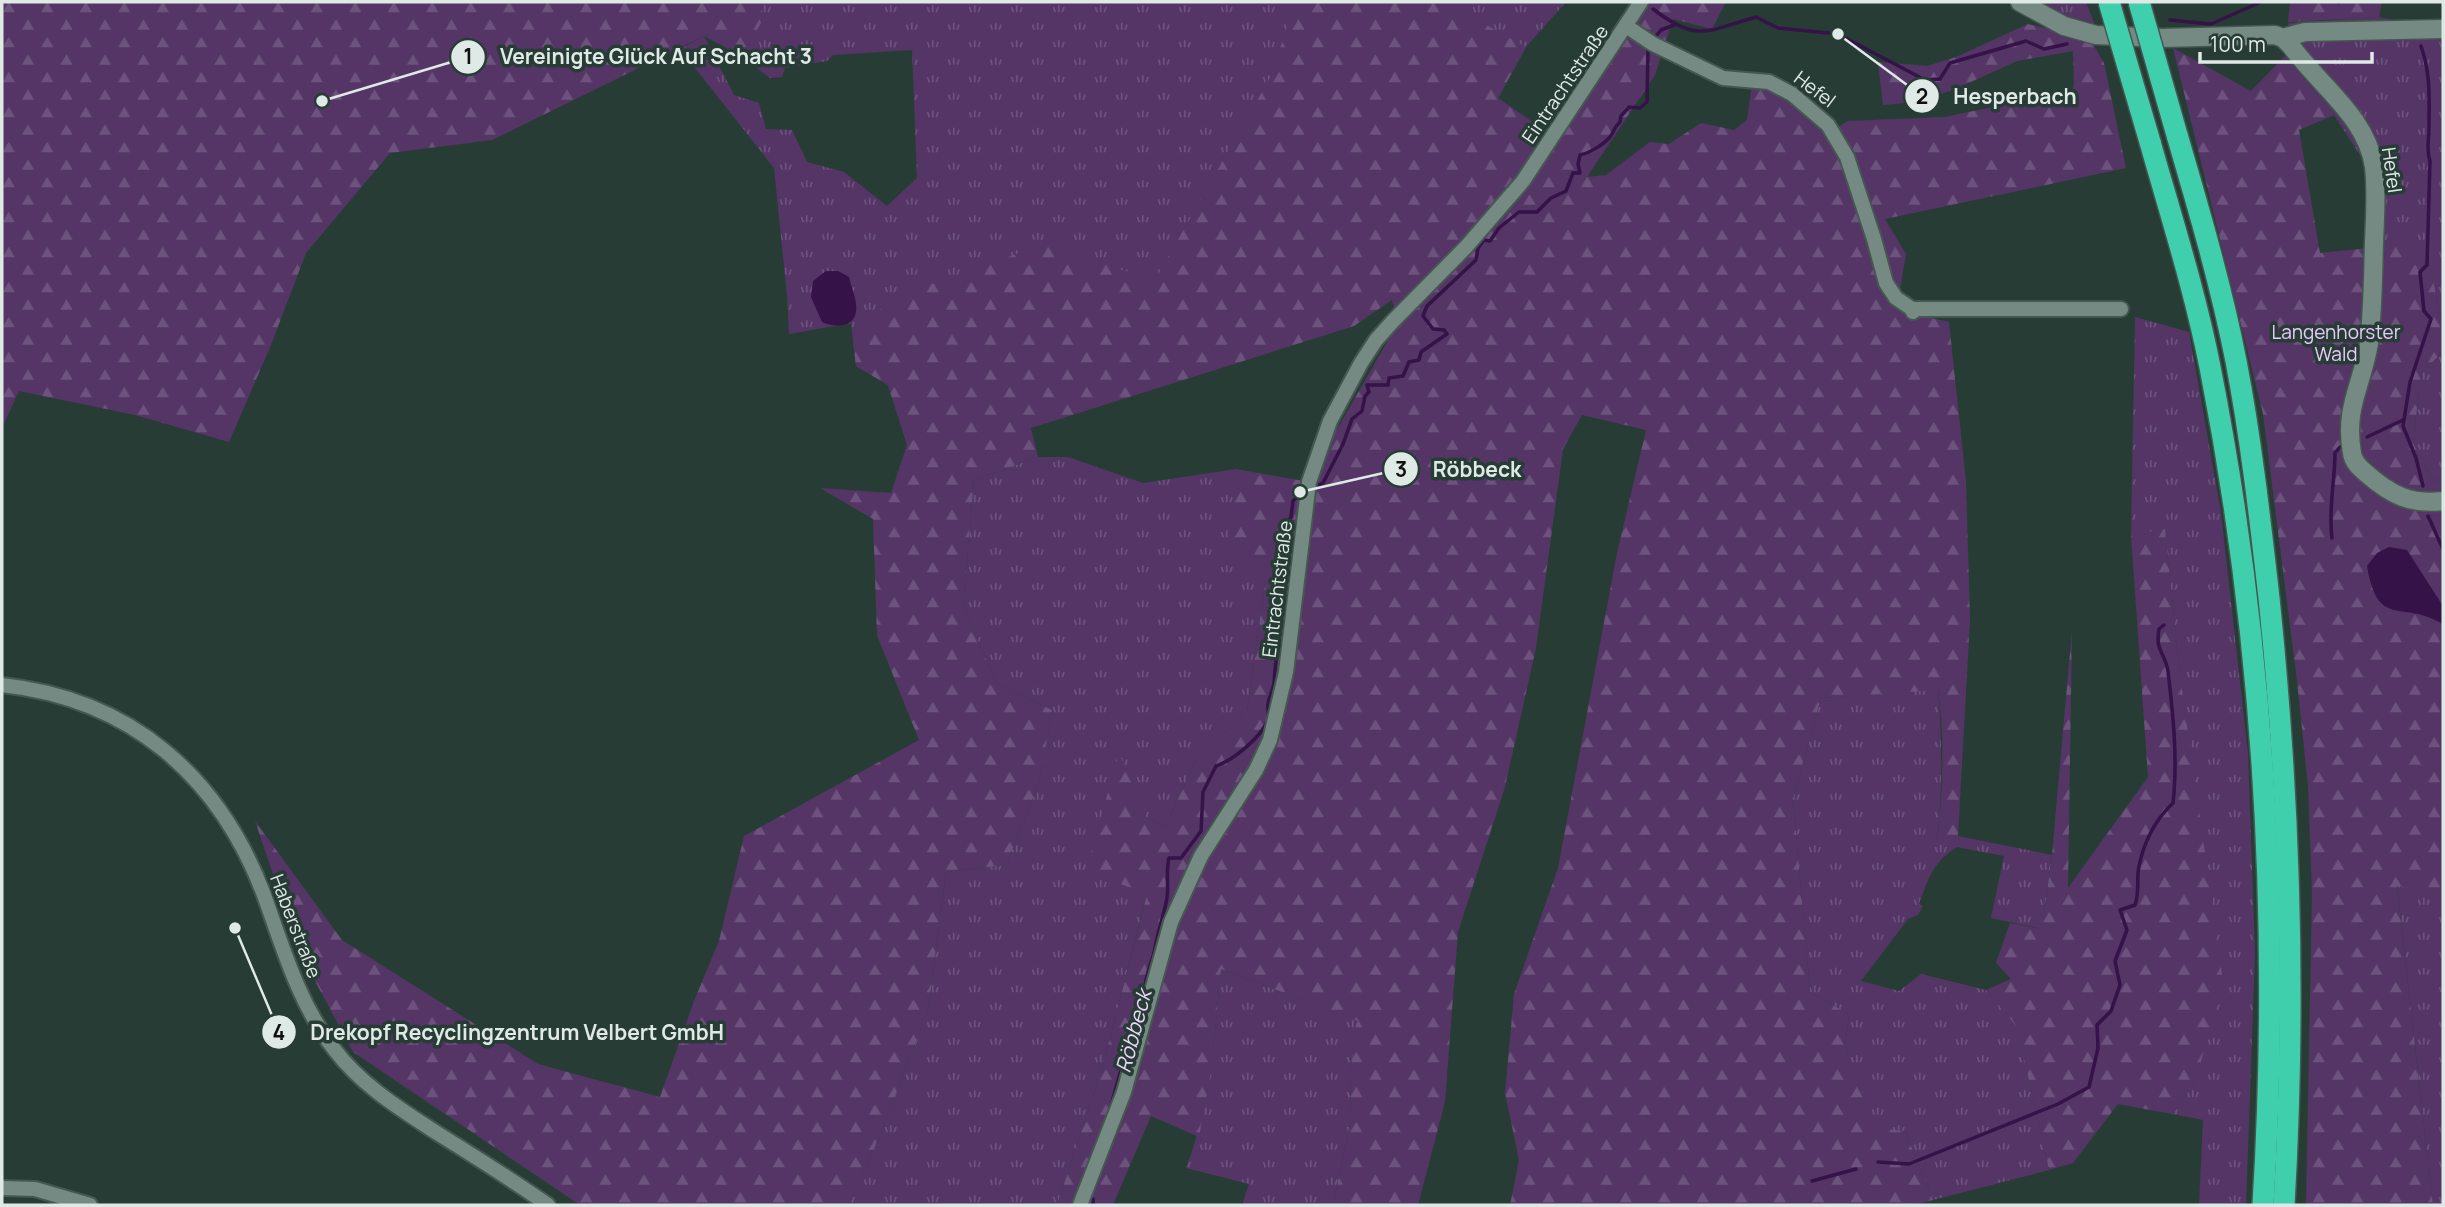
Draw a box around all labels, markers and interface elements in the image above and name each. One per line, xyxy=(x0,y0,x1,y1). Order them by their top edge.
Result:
street label: Eintrachtstraße xyxy=(1516,20,1614,148)
scale bar xyxy=(2200,21,2372,65)
text: 100 m xyxy=(2210,30,2266,58)
callout: Vereinigte Glück Auf Schacht 3 xyxy=(451,36,826,78)
text: 1 xyxy=(463,42,473,70)
text: Vereinigte Glück Auf Schacht 3 xyxy=(500,42,812,70)
street label: Hefel xyxy=(1789,65,1841,113)
callout: Hesperbach xyxy=(1905,75,2091,117)
text: 2 xyxy=(1916,82,1928,110)
text: Hesperbach xyxy=(1953,82,2077,110)
street label: Hefel xyxy=(2376,145,2408,195)
park label: Langenhorster Wald xyxy=(2271,319,2401,367)
callout: Röbbeck xyxy=(1384,448,1535,490)
text: 3 xyxy=(1395,455,1407,483)
text: Röbbeck xyxy=(1433,455,1522,483)
street label: Eintrachtstraße xyxy=(1256,519,1298,659)
street label: Haberstraße xyxy=(264,870,328,982)
water label: Röbbeck xyxy=(1108,984,1158,1076)
callout: Drekopf Recyclingzentrum Velbert GmbH xyxy=(261,1011,738,1053)
text: 4 xyxy=(273,1018,285,1046)
text: Drekopf Recyclingzentrum Velbert GmbH xyxy=(310,1018,724,1046)

